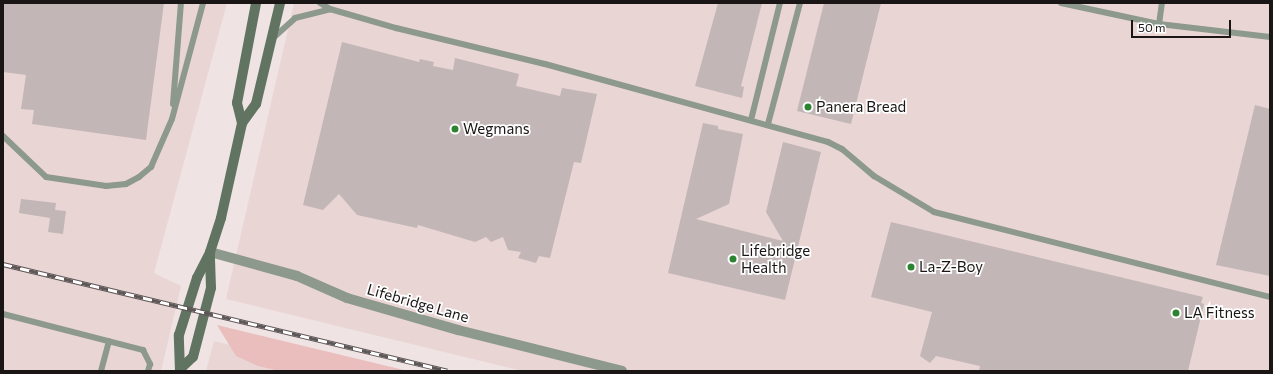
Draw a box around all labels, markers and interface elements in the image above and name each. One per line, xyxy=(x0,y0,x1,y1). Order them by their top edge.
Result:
scale bar xyxy=(1133,12,1233,38)
text: 50 m xyxy=(1138,20,1166,34)
place label: Panera Bread xyxy=(816,98,906,116)
marker: Panera Bread xyxy=(803,102,813,112)
place label: Wegmans xyxy=(463,120,530,138)
marker: Wegmans xyxy=(450,124,460,134)
place label: Lifebridge Health xyxy=(741,241,810,276)
marker: Lifebridge Health xyxy=(728,254,738,264)
place label: La-Z-Boy xyxy=(919,258,983,276)
marker: La-Z-Boy xyxy=(906,262,916,272)
street label: Lifebridge Lane xyxy=(365,280,471,326)
place label: LA Fitness xyxy=(1184,304,1255,322)
marker: LA Fitness xyxy=(1171,308,1181,318)

